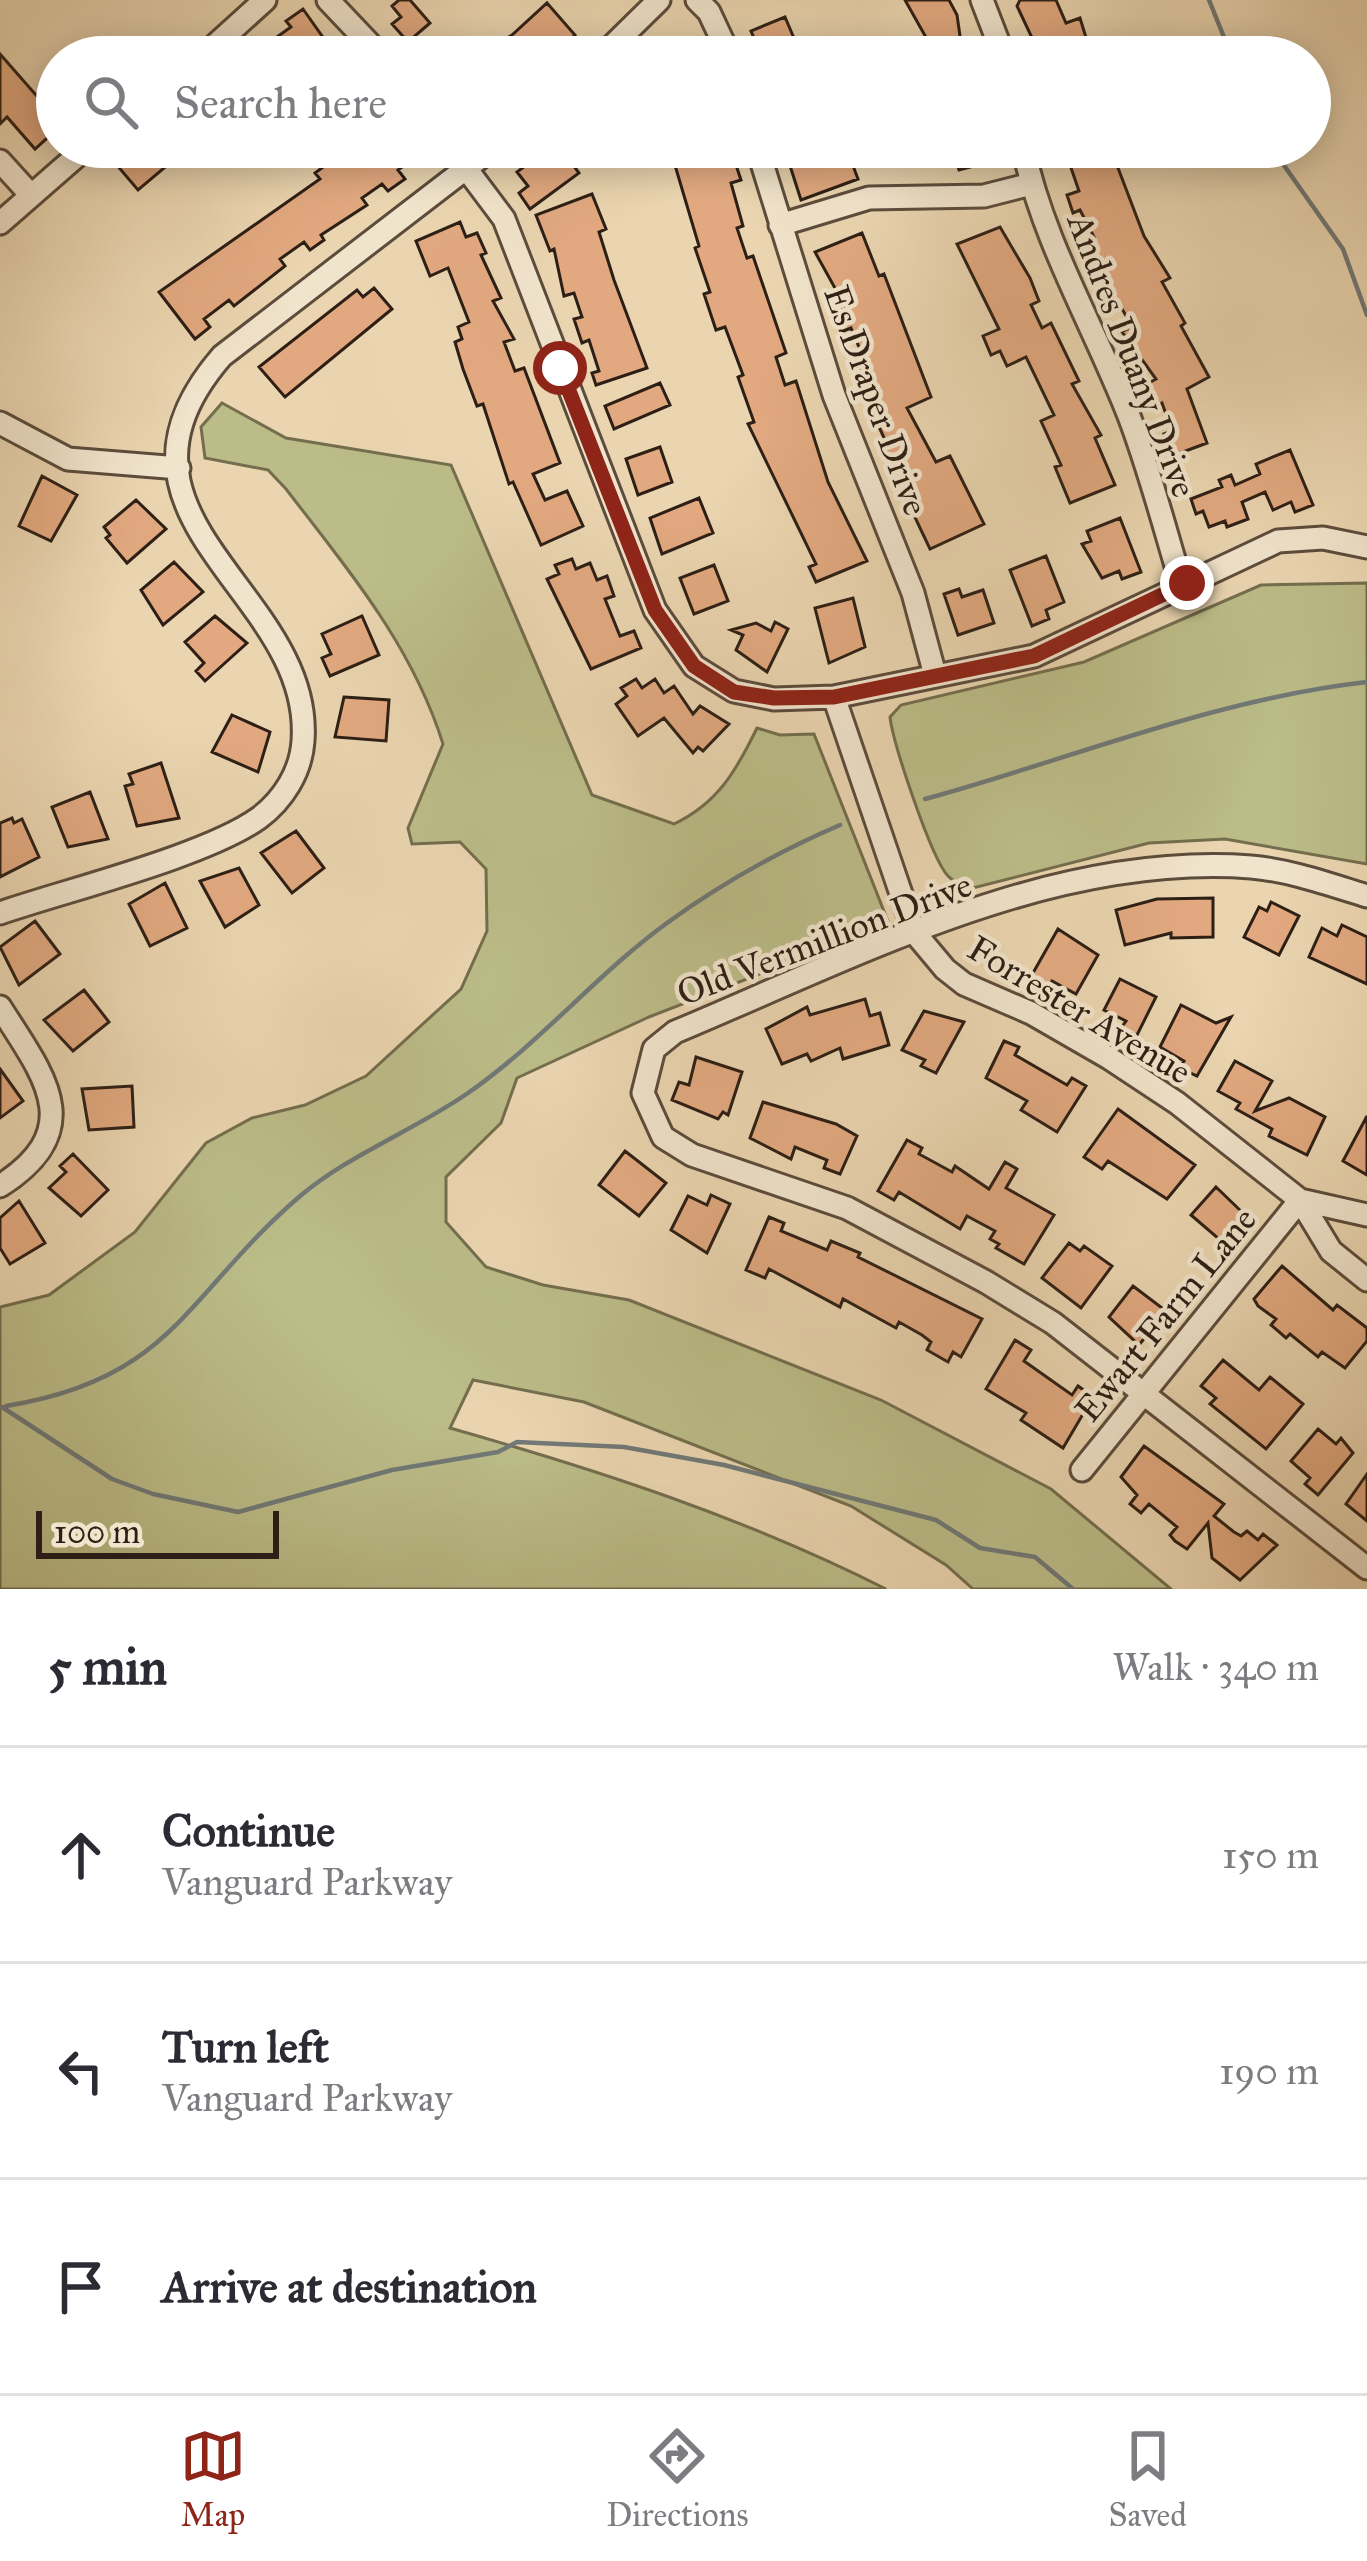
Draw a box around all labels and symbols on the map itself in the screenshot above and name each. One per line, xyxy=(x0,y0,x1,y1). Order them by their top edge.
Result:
street label: Andres Duany Drive xyxy=(1057,205,1206,503)
street label: Es Draper Drive xyxy=(814,279,938,521)
route start xyxy=(533,341,587,395)
route end xyxy=(1160,556,1214,610)
street label: Old Vermillion Drive xyxy=(671,862,978,1015)
street label: Forrester Avenue xyxy=(960,926,1199,1094)
street label: Ewart Farm Lane xyxy=(1066,1198,1266,1431)
scale bar xyxy=(36,1505,279,1558)

